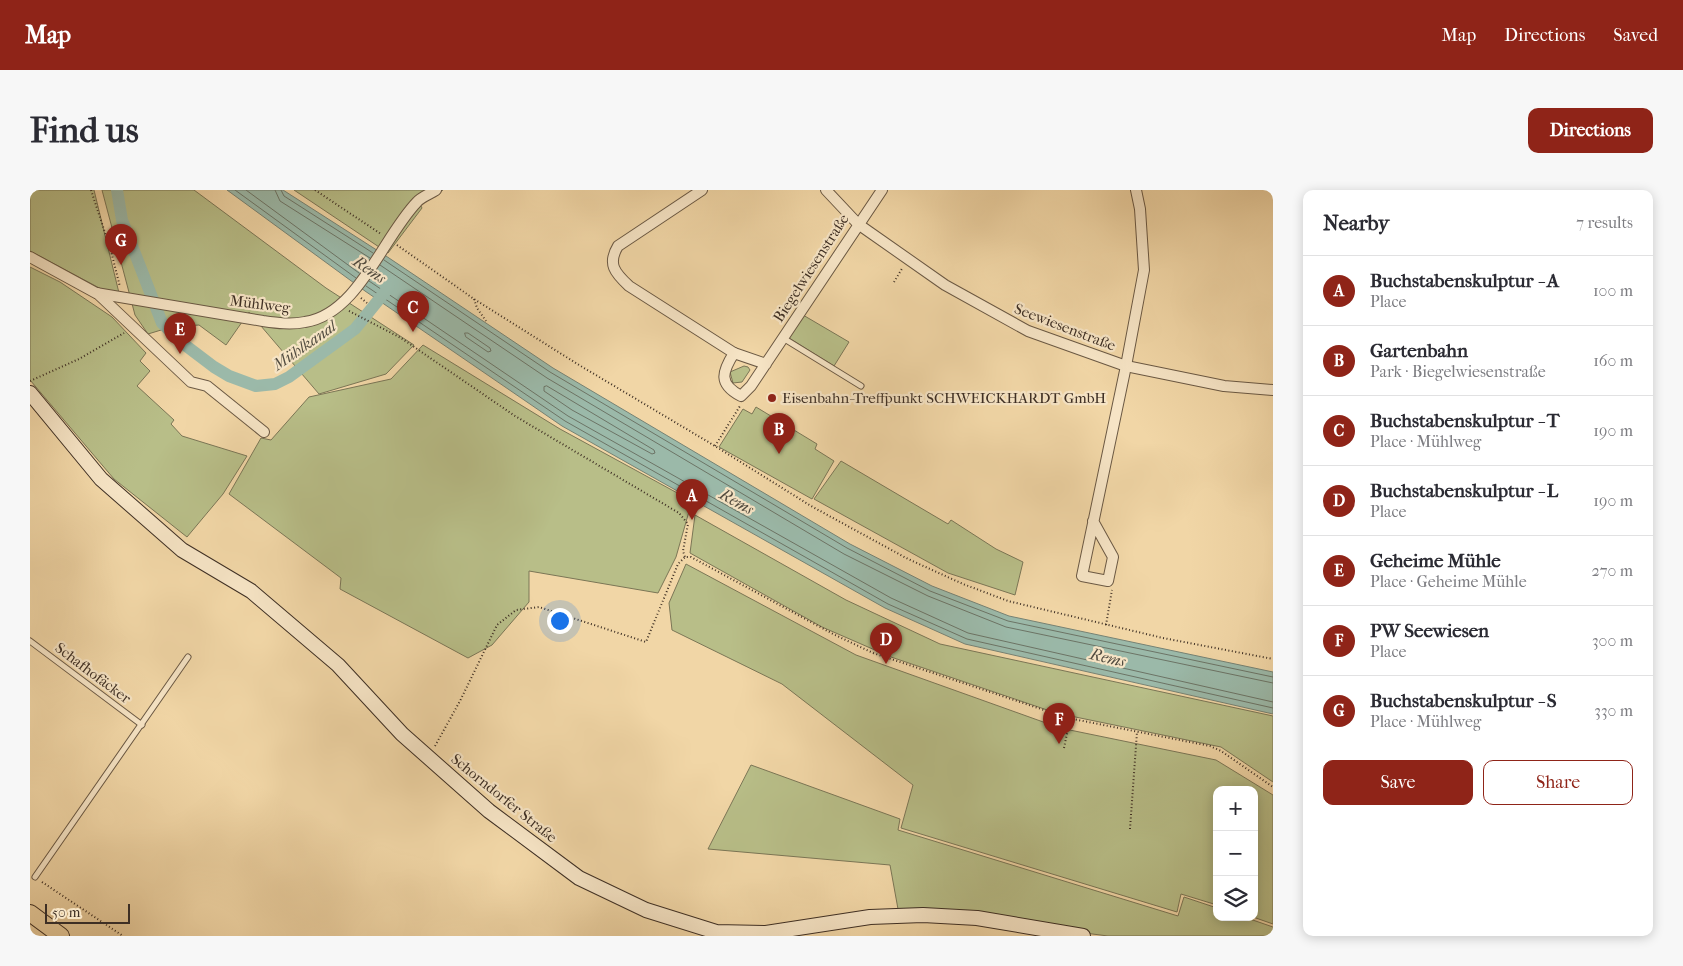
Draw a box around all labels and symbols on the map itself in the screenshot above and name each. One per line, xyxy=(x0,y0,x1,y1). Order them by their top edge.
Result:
street label: Biegelwiesenstraße xyxy=(769,210,853,325)
pin: G xyxy=(105,224,137,265)
water label: Rems xyxy=(349,251,391,288)
street label: Mühlweg xyxy=(229,291,292,317)
pin: C xyxy=(397,291,429,332)
street label: Seewiesenstraße xyxy=(1012,299,1119,355)
pin: E xyxy=(164,313,196,354)
water label: Mühlkanal xyxy=(268,316,341,375)
place label: Eisenbahn-Treffpunkt SCHWEICKHARDT GmbH xyxy=(782,389,1106,407)
marker: Eisenbahn-Treffpunkt SCHWEICKHARDT GmbH xyxy=(766,392,778,404)
pin: B xyxy=(763,413,795,454)
pin: A xyxy=(676,479,708,520)
water label: Rems xyxy=(716,484,758,519)
your location xyxy=(547,608,573,634)
pin: D xyxy=(870,623,902,664)
street label: Schafhofäcker xyxy=(52,639,135,708)
water label: Rems xyxy=(1087,644,1128,671)
pin: F xyxy=(1043,703,1075,744)
street label: Schorndorfer Straße xyxy=(447,750,561,847)
scale bar xyxy=(45,901,130,924)

